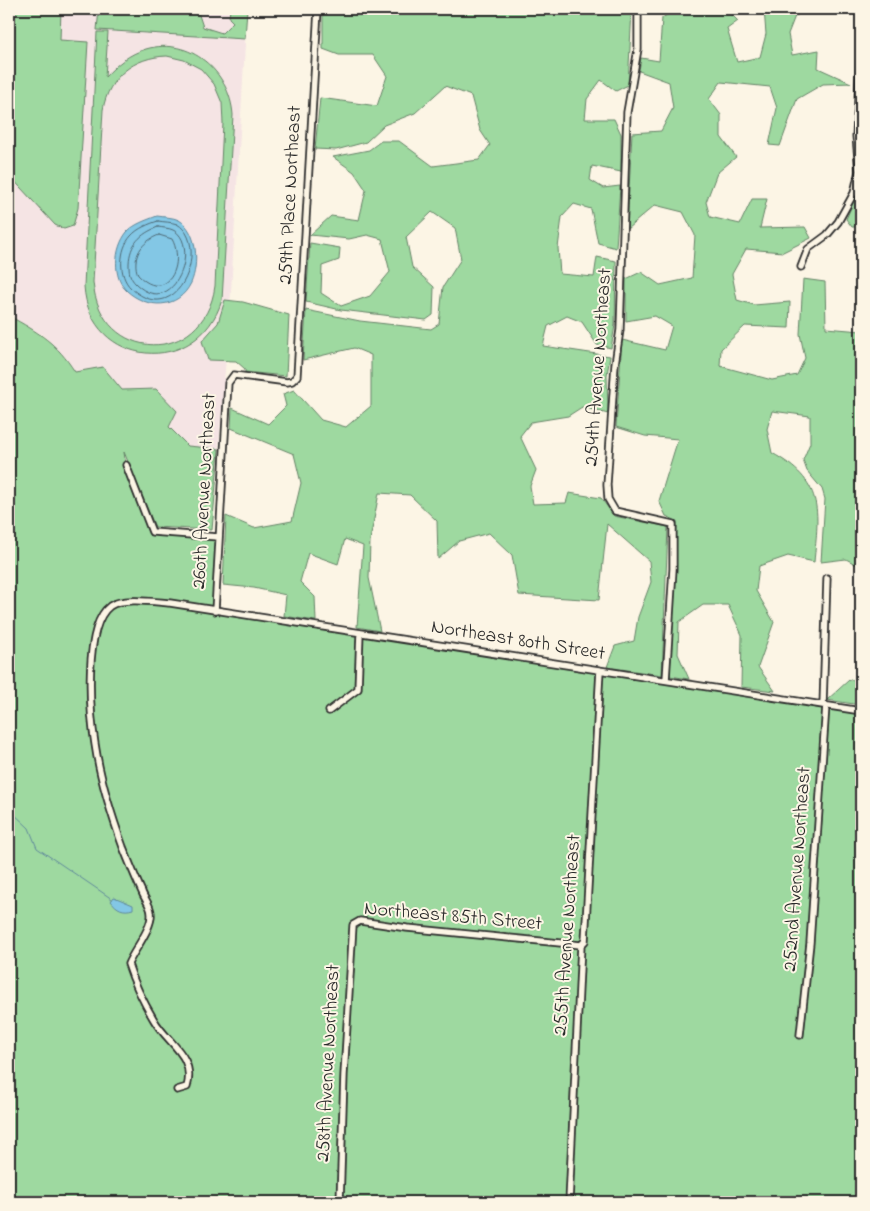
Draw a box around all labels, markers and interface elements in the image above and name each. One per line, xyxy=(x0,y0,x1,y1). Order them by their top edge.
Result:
street label: 259th Place Northeast xyxy=(272,105,310,285)
street label: 254th Avenue Northeast xyxy=(578,267,620,467)
street label: 260th Avenue Northeast xyxy=(185,392,225,590)
street label: Northeast 80th Street xyxy=(429,613,607,669)
street label: 252nd Avenue Northeast xyxy=(776,765,820,972)
street label: 255th Avenue Northeast xyxy=(546,833,590,1037)
street label: Northeast 85th Street xyxy=(363,895,543,939)
street label: 258th Avenue Northeast xyxy=(309,963,349,1163)

